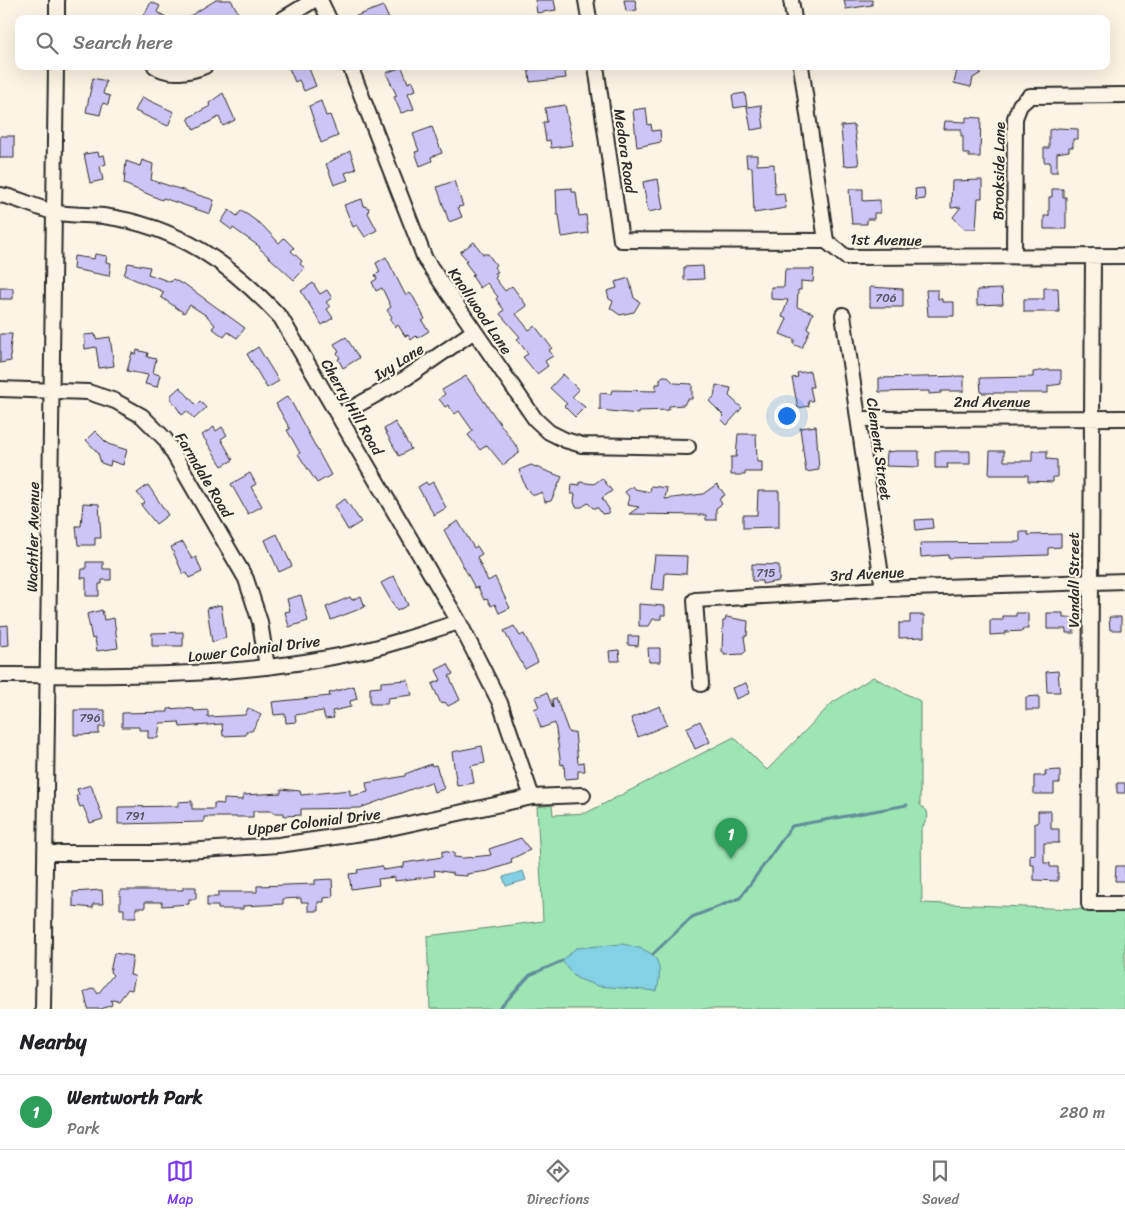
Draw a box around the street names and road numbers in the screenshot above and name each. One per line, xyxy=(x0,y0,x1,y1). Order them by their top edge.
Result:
street label: Medora Road xyxy=(606,107,644,196)
street label: Brookside Lane xyxy=(985,122,1013,220)
street label: 1st Avenue xyxy=(850,226,922,254)
street label: Knollwood Lane xyxy=(441,262,519,360)
street label: Ivy Lane xyxy=(368,336,429,388)
street label: Cherry Hill Road xyxy=(314,354,391,461)
street label: 2nd Avenue xyxy=(954,389,1030,415)
street label: Clement Street xyxy=(859,396,899,502)
street label: Farmdale Road xyxy=(168,427,241,524)
street label: Wachtler Avenue xyxy=(19,481,47,592)
street label: Vandall Street xyxy=(1061,532,1087,628)
street label: 3rd Avenue xyxy=(829,559,905,589)
street label: Lower Colonial Drive xyxy=(186,628,322,670)
street label: Upper Colonial Drive xyxy=(246,801,382,843)

